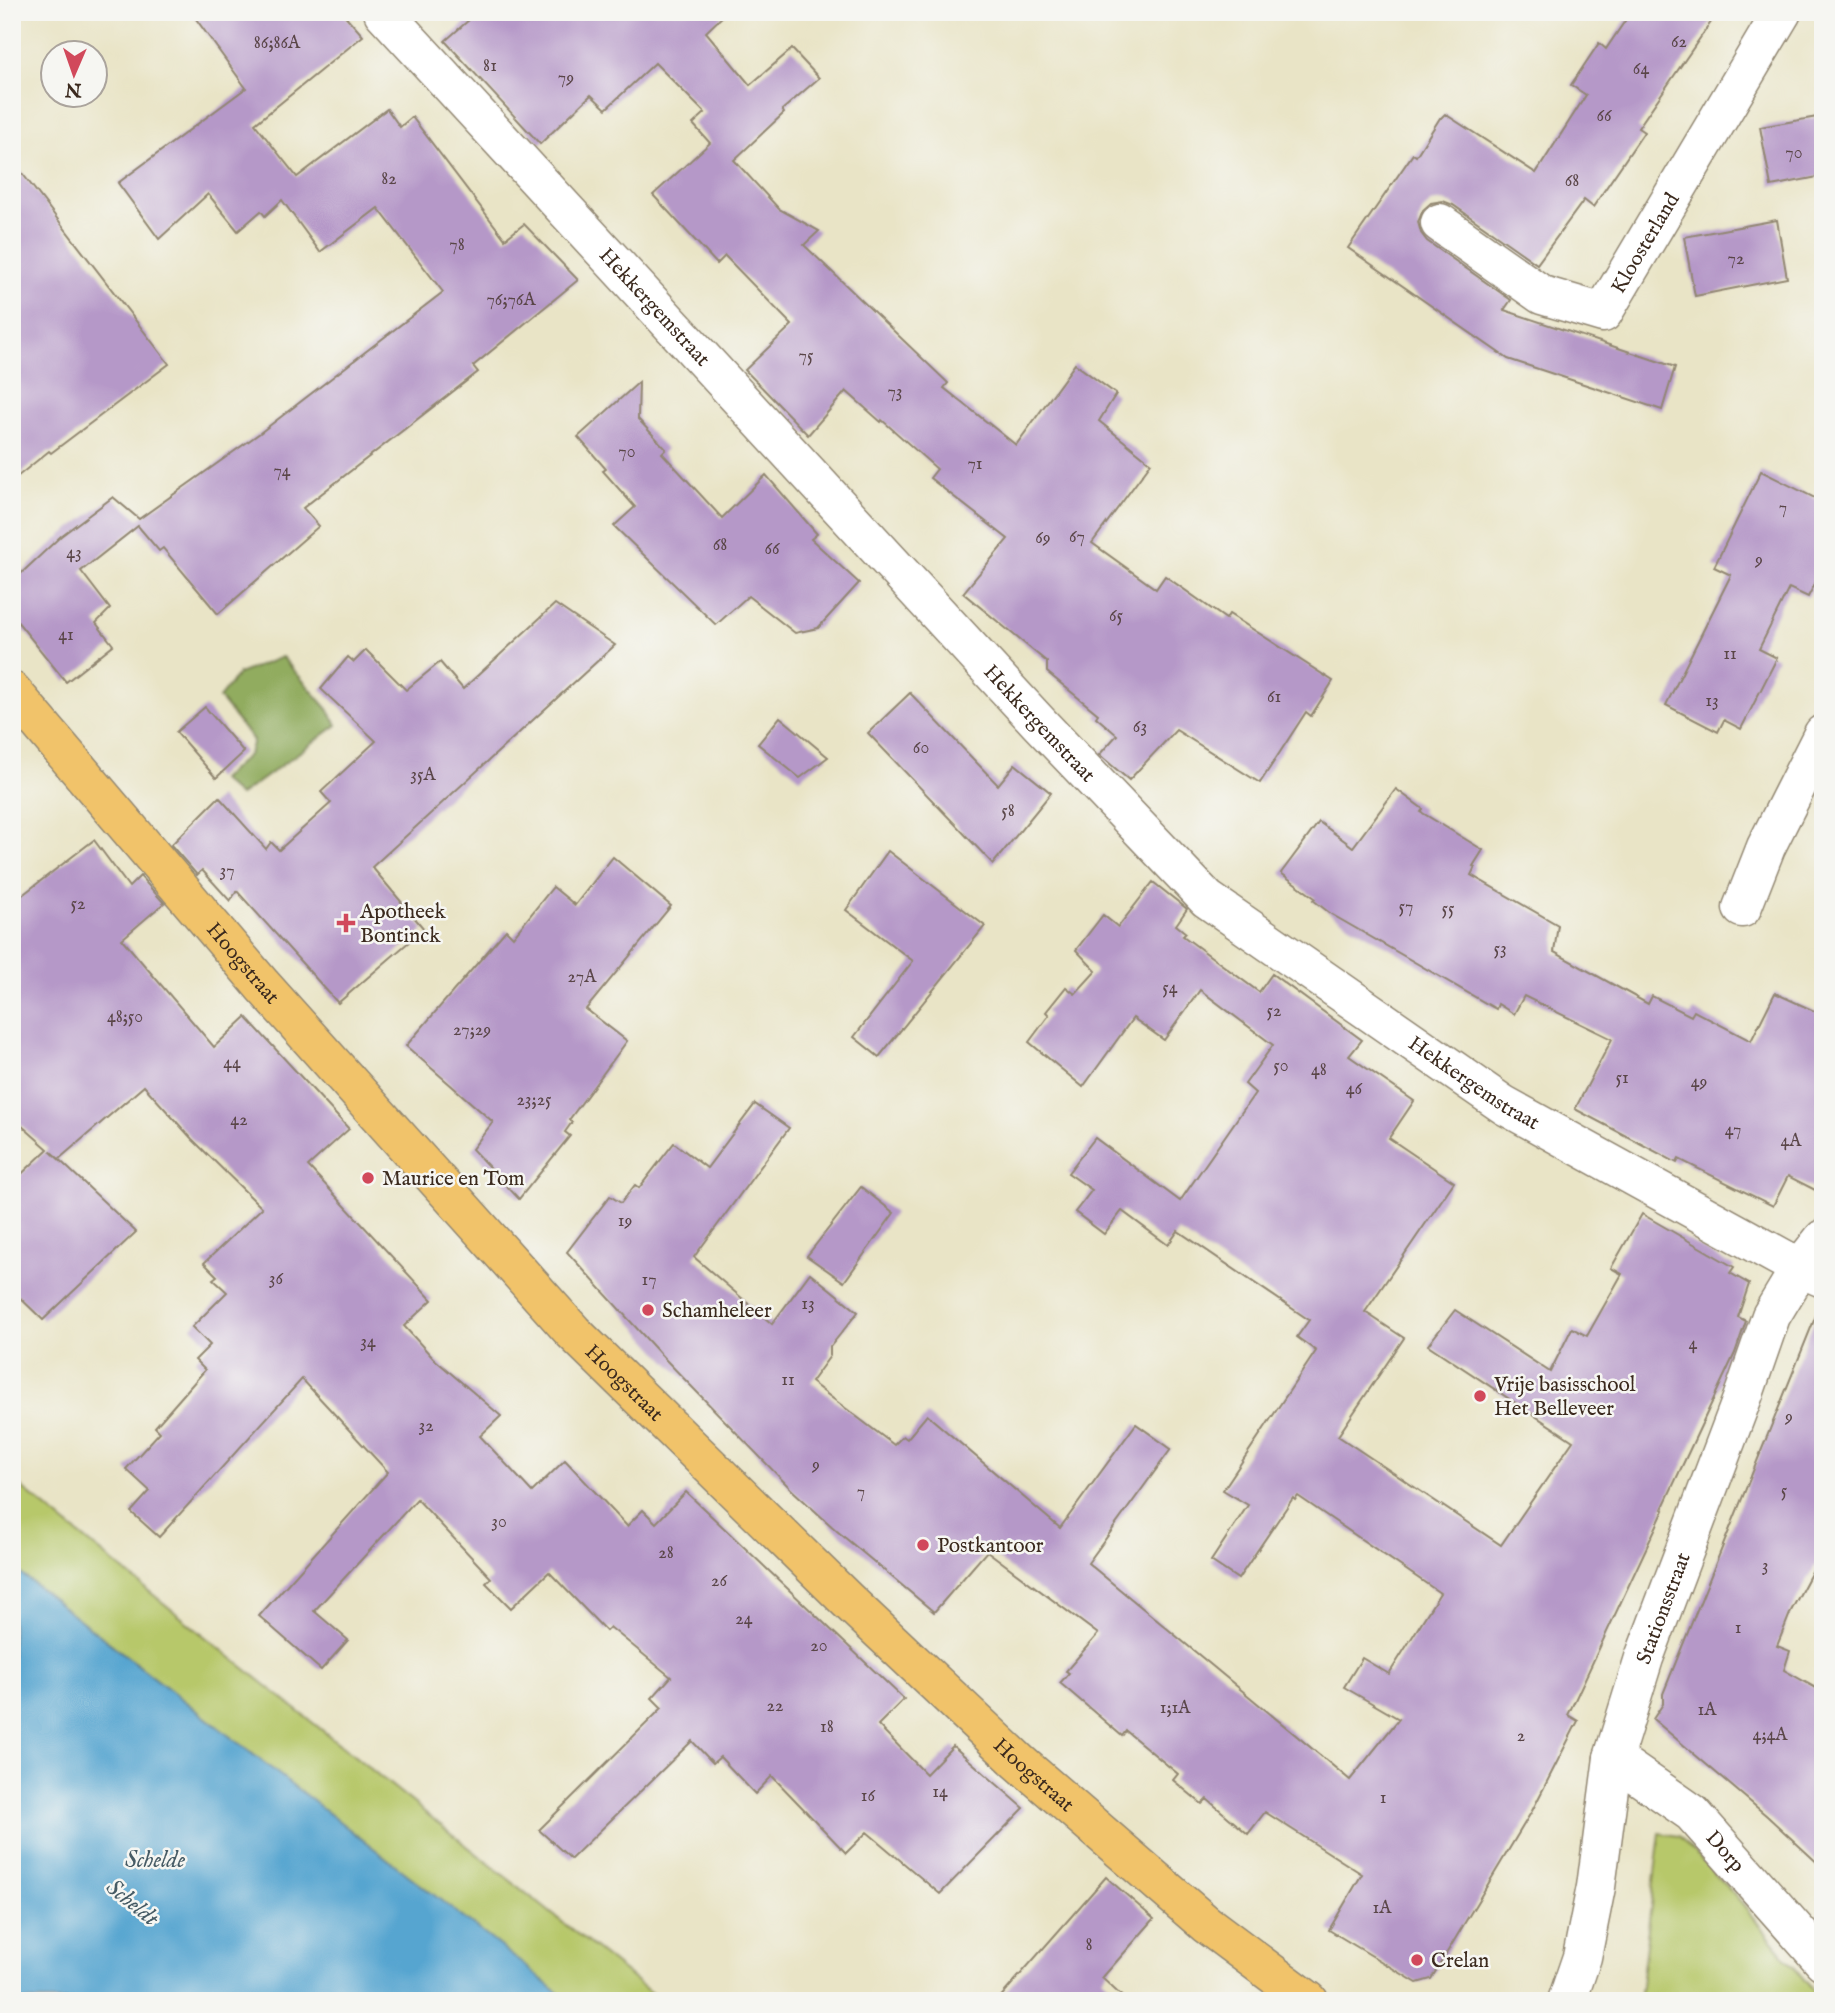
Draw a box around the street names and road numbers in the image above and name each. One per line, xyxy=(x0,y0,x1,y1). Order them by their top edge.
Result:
street label: Kloosterland xyxy=(1606,188,1687,299)
street label: Hekkergemstraat xyxy=(592,243,715,373)
street label: Hekkergemstraat xyxy=(977,659,1101,789)
street label: Hoogstraat xyxy=(200,917,285,1011)
street label: Hekkergemstraat xyxy=(1402,1031,1544,1137)
street label: Hoogstraat xyxy=(579,1339,668,1428)
street label: Stationsstraat xyxy=(1631,1549,1698,1668)
street label: Hoogstraat xyxy=(987,1733,1079,1819)
street label: Dorp xyxy=(1699,1825,1750,1879)

